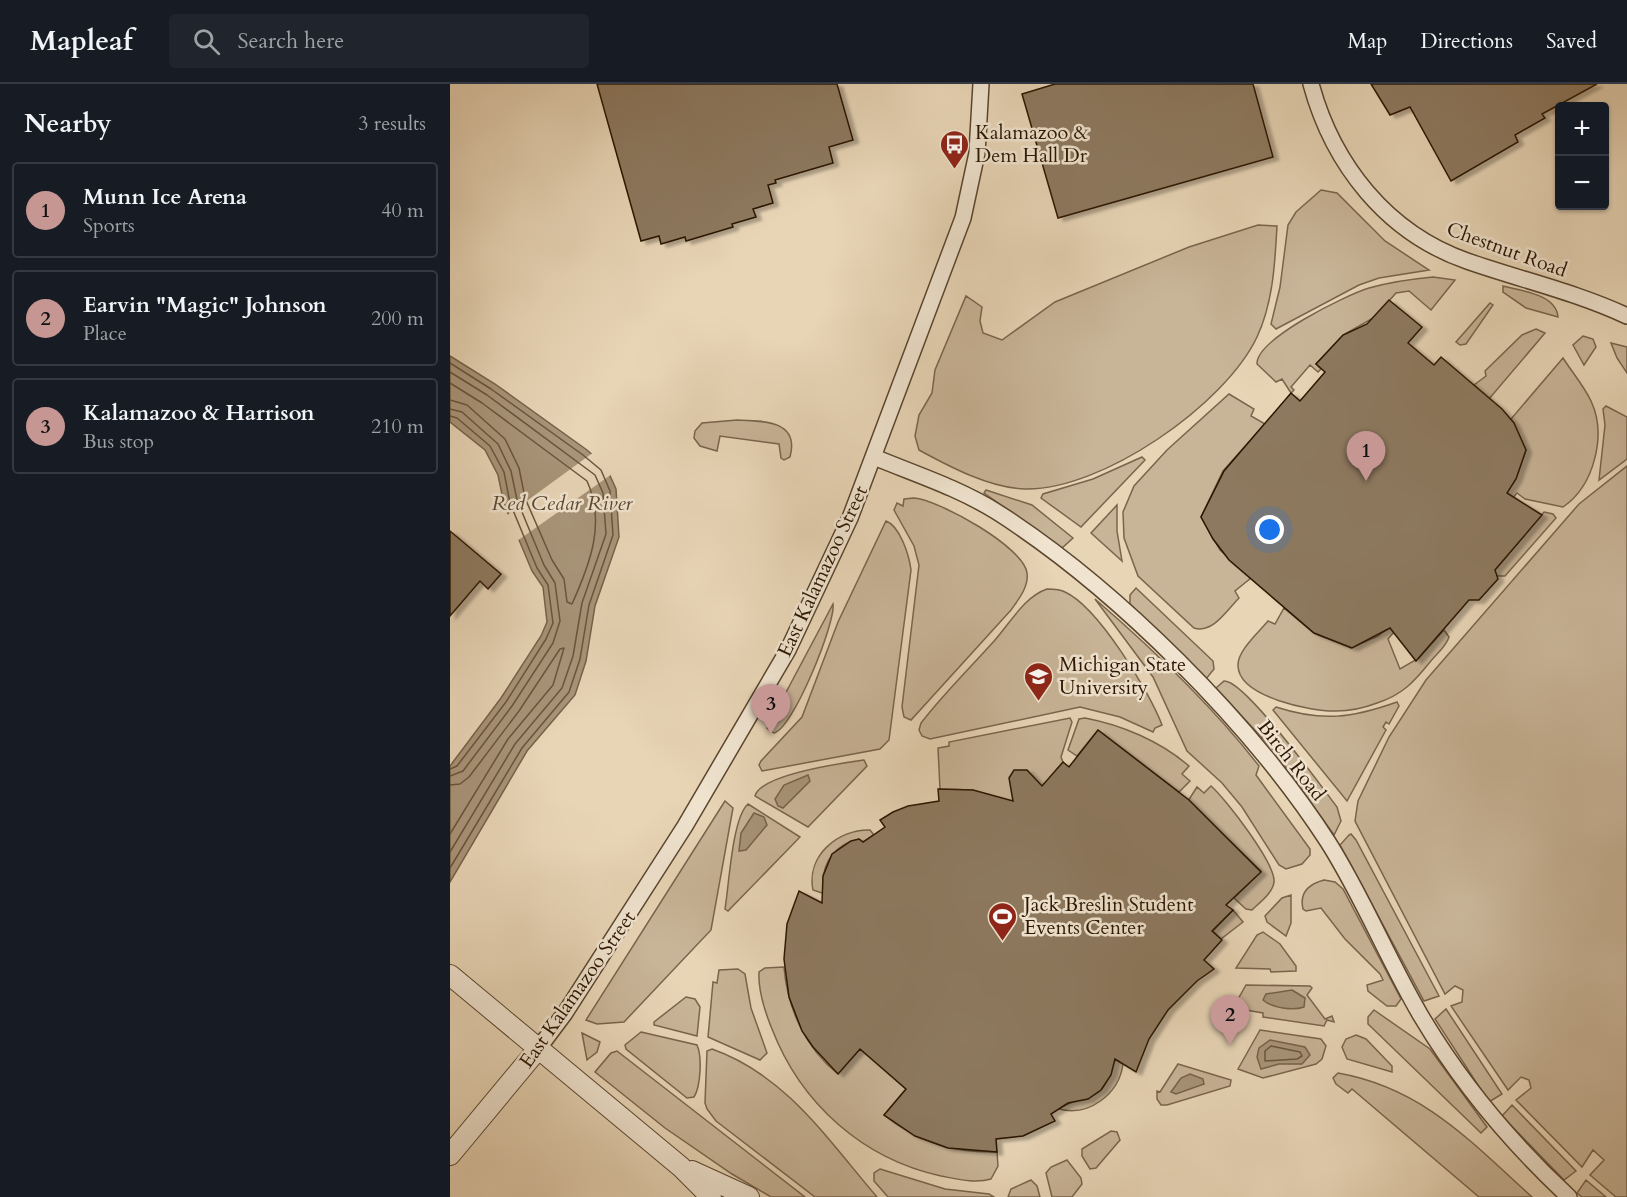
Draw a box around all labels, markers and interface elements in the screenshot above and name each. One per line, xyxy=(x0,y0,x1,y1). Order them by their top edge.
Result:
search box xyxy=(169,14,589,68)
text: Mapleaf xyxy=(30,22,133,60)
icon: search xyxy=(190,25,223,58)
text: Search here xyxy=(238,26,344,56)
text: Map xyxy=(1347,27,1387,56)
text: Directions xyxy=(1420,27,1513,56)
text: Saved xyxy=(1546,27,1597,56)
map controls xyxy=(1555,102,1609,210)
button: + xyxy=(1555,102,1609,156)
text: Nearby xyxy=(24,106,112,141)
text: 3 results xyxy=(358,110,426,137)
place label: Kalamazoo & Dem Hall Dr xyxy=(975,119,1089,169)
bus stop icon: Kalamazoo & Dem Hall Dr xyxy=(938,128,970,170)
button: − xyxy=(1555,156,1609,210)
text: Munn Ice Arena xyxy=(83,182,247,212)
text: 1 xyxy=(40,197,51,224)
text: 40 m xyxy=(381,197,424,224)
text: Sports xyxy=(83,212,135,239)
street label: Chestnut Road xyxy=(1443,215,1571,284)
text: Earvin "Magic" Johnson xyxy=(83,290,327,320)
text: 2 xyxy=(40,305,51,332)
text: 200 m xyxy=(371,305,424,332)
text: Place xyxy=(83,320,127,347)
text: Kalamazoo & Harrison xyxy=(83,398,315,428)
text: 3 xyxy=(40,413,51,440)
text: 210 m xyxy=(371,413,424,440)
text: Bus stop xyxy=(83,428,154,455)
pin: 1 xyxy=(1346,432,1386,481)
street label: East Kalamazoo Street xyxy=(771,481,874,661)
water label: Red Cedar River xyxy=(492,489,634,518)
your location xyxy=(1255,515,1284,544)
place label: Michigan State University xyxy=(1059,651,1186,701)
school or university icon: Michigan State University xyxy=(1022,660,1054,702)
pin: 3 xyxy=(752,684,790,734)
street label: Birch Road xyxy=(1251,714,1332,807)
place label: Jack Breslin Student Events Center xyxy=(1021,891,1194,941)
sports icon: Jack Breslin Student Events Center xyxy=(987,900,1019,942)
street label: East Kalamazoo Street xyxy=(513,905,642,1073)
pin: 2 xyxy=(1210,996,1250,1045)

